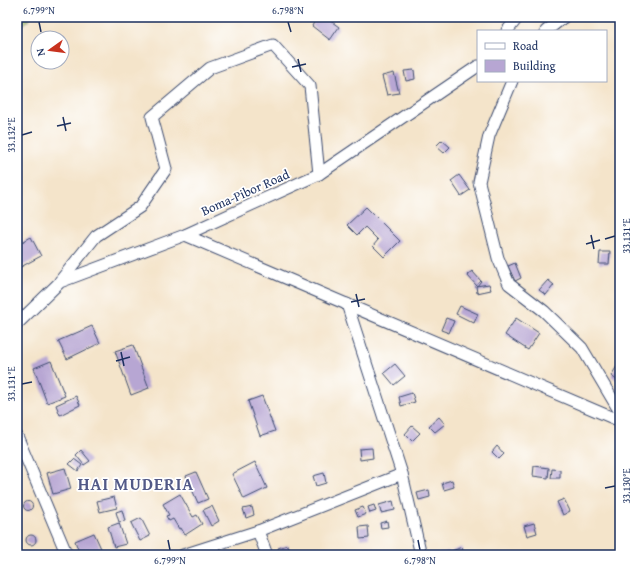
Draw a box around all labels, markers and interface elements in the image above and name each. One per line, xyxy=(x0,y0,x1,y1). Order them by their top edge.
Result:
text: 6.799°N xyxy=(23,3,55,18)
text: 6.798°N xyxy=(272,3,304,18)
north arrow xyxy=(30,30,70,70)
legend xyxy=(477,30,607,82)
text: Road xyxy=(513,37,539,54)
text: N xyxy=(31,46,49,58)
text: Building xyxy=(513,57,556,74)
text: 33.132°E xyxy=(4,117,19,153)
street label: Boma-Pibor Road xyxy=(198,165,292,220)
text: 33.131°E xyxy=(619,218,634,254)
text: 33.131°E xyxy=(4,366,19,402)
text: 33.130°E xyxy=(619,468,634,504)
district label: HAI MUDERIA xyxy=(78,471,194,496)
text: 6.799°N xyxy=(154,553,186,568)
text: 6.798°N xyxy=(404,553,436,568)

